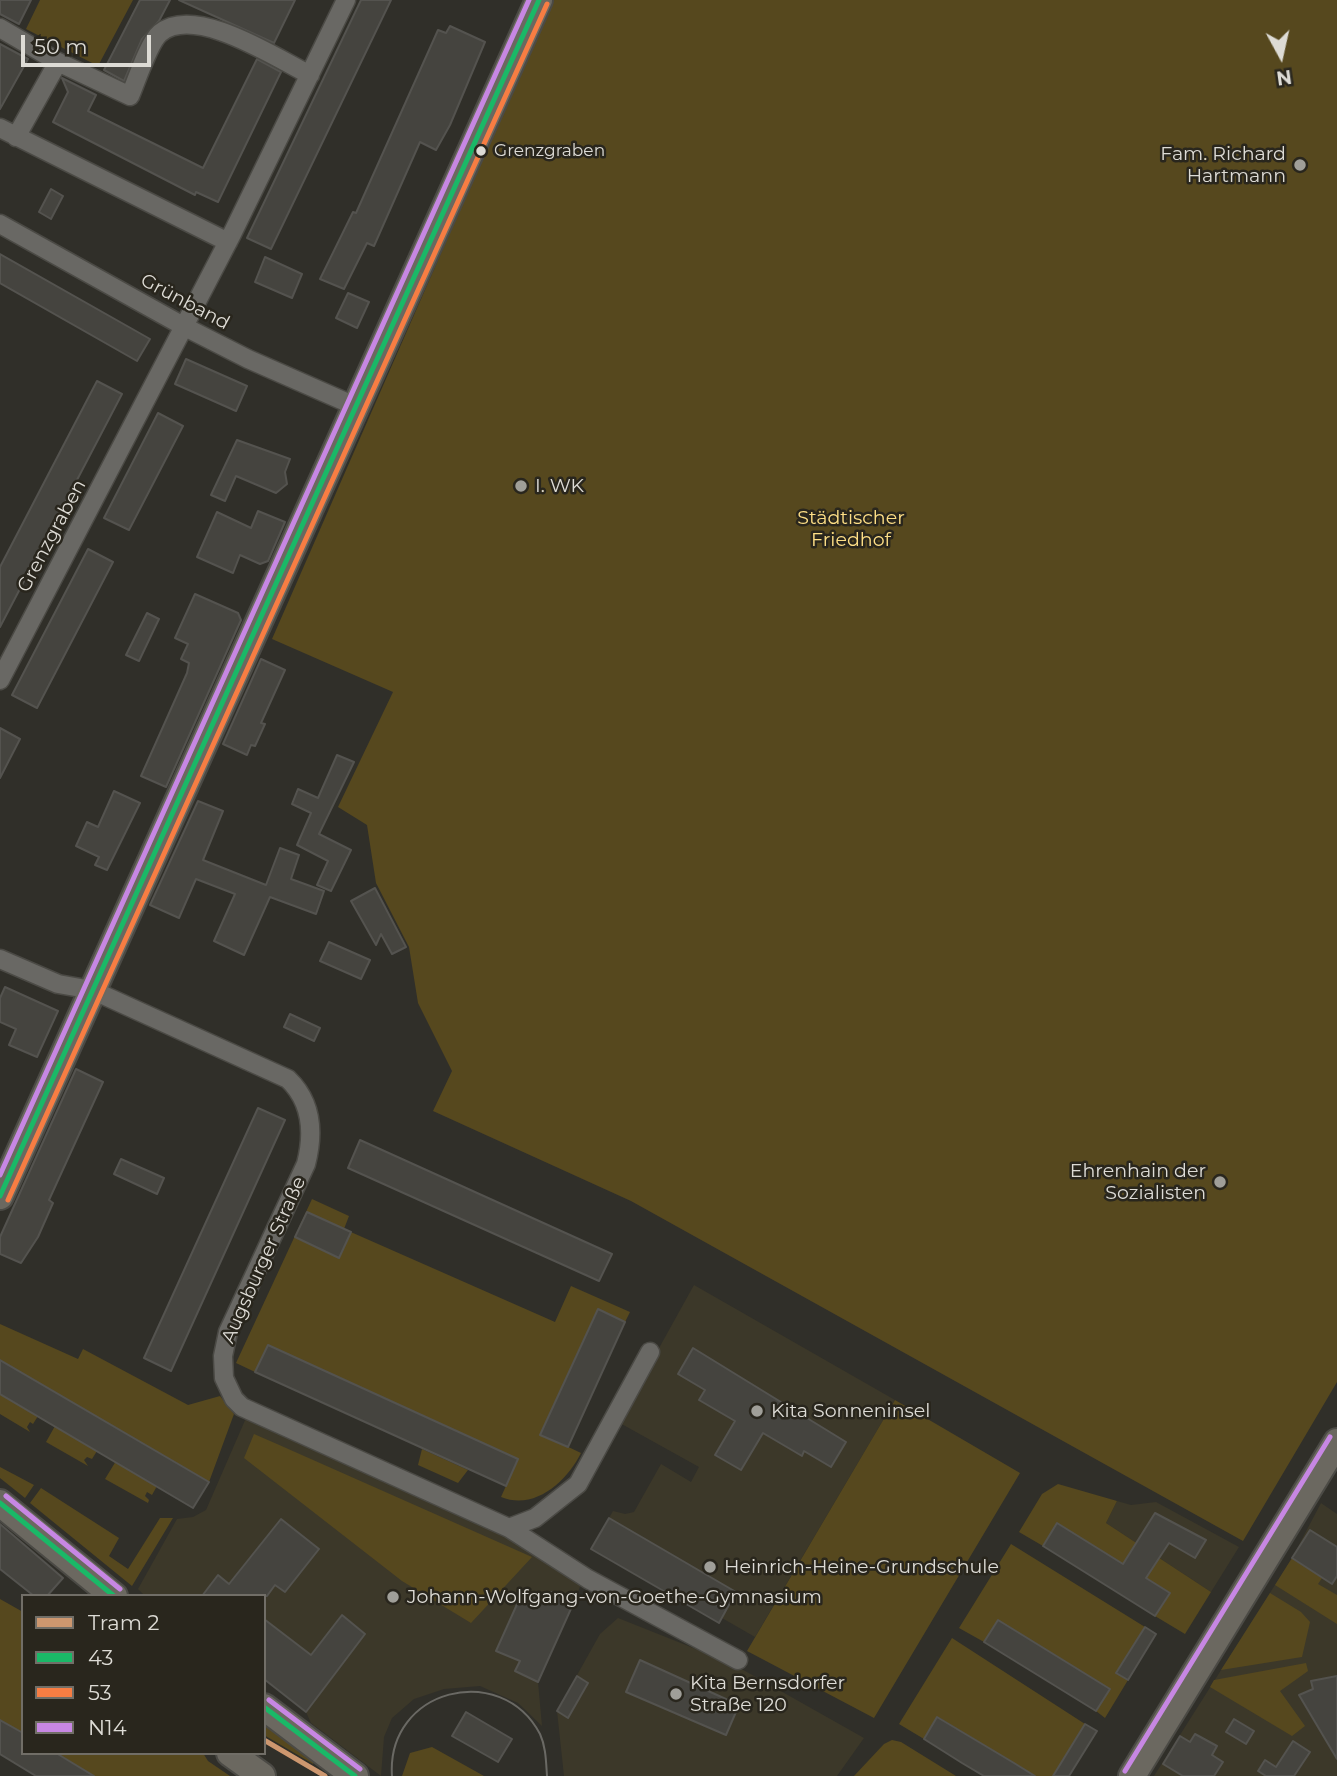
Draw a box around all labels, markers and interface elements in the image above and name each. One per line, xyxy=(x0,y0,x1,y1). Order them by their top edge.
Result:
scale bar xyxy=(24,21,154,65)
north arrow xyxy=(1246,21,1316,91)
text: 50 m xyxy=(34,34,88,59)
text: N xyxy=(1275,65,1293,90)
place label: Grenzgraben xyxy=(494,141,605,161)
place label: Fam. Richard Hartmann xyxy=(1160,143,1286,187)
marker: Grenzgraben xyxy=(474,144,488,158)
marker: Fam. Richard Hartmann xyxy=(1292,157,1308,173)
street label: Grünband xyxy=(137,269,233,335)
place label: I. WK xyxy=(535,475,584,497)
street label: Grenzgraben xyxy=(13,476,91,596)
marker: I. WK xyxy=(513,478,529,494)
park label: Städtischer Friedhof xyxy=(797,507,905,551)
place label: Ehrenhain der Sozialisten xyxy=(1070,1160,1206,1204)
street label: Augsburger Straße xyxy=(217,1173,311,1347)
marker: Ehrenhain der Sozialisten xyxy=(1212,1174,1228,1190)
place label: Kita Sonneninsel xyxy=(771,1400,930,1422)
marker: Kita Sonneninsel xyxy=(749,1403,765,1419)
place label: Heinrich-Heine-Grundschule xyxy=(724,1556,999,1578)
marker: Heinrich-Heine-Grundschule xyxy=(702,1559,718,1575)
place label: Johann-Wolfgang-von-Goethe-Gymnasium xyxy=(407,1586,822,1608)
marker: Johann-Wolfgang-von-Goethe-Gymnasium xyxy=(385,1589,401,1605)
legend xyxy=(21,1594,266,1755)
text: Tram 2 xyxy=(88,1610,159,1635)
text: 43 xyxy=(88,1645,113,1670)
place label: Kita Bernsdorfer Straße 120 xyxy=(690,1672,845,1716)
text: 53 xyxy=(88,1680,112,1705)
marker: Kita Bernsdorfer Straße 120 xyxy=(668,1686,684,1702)
text: N14 xyxy=(88,1715,127,1740)

